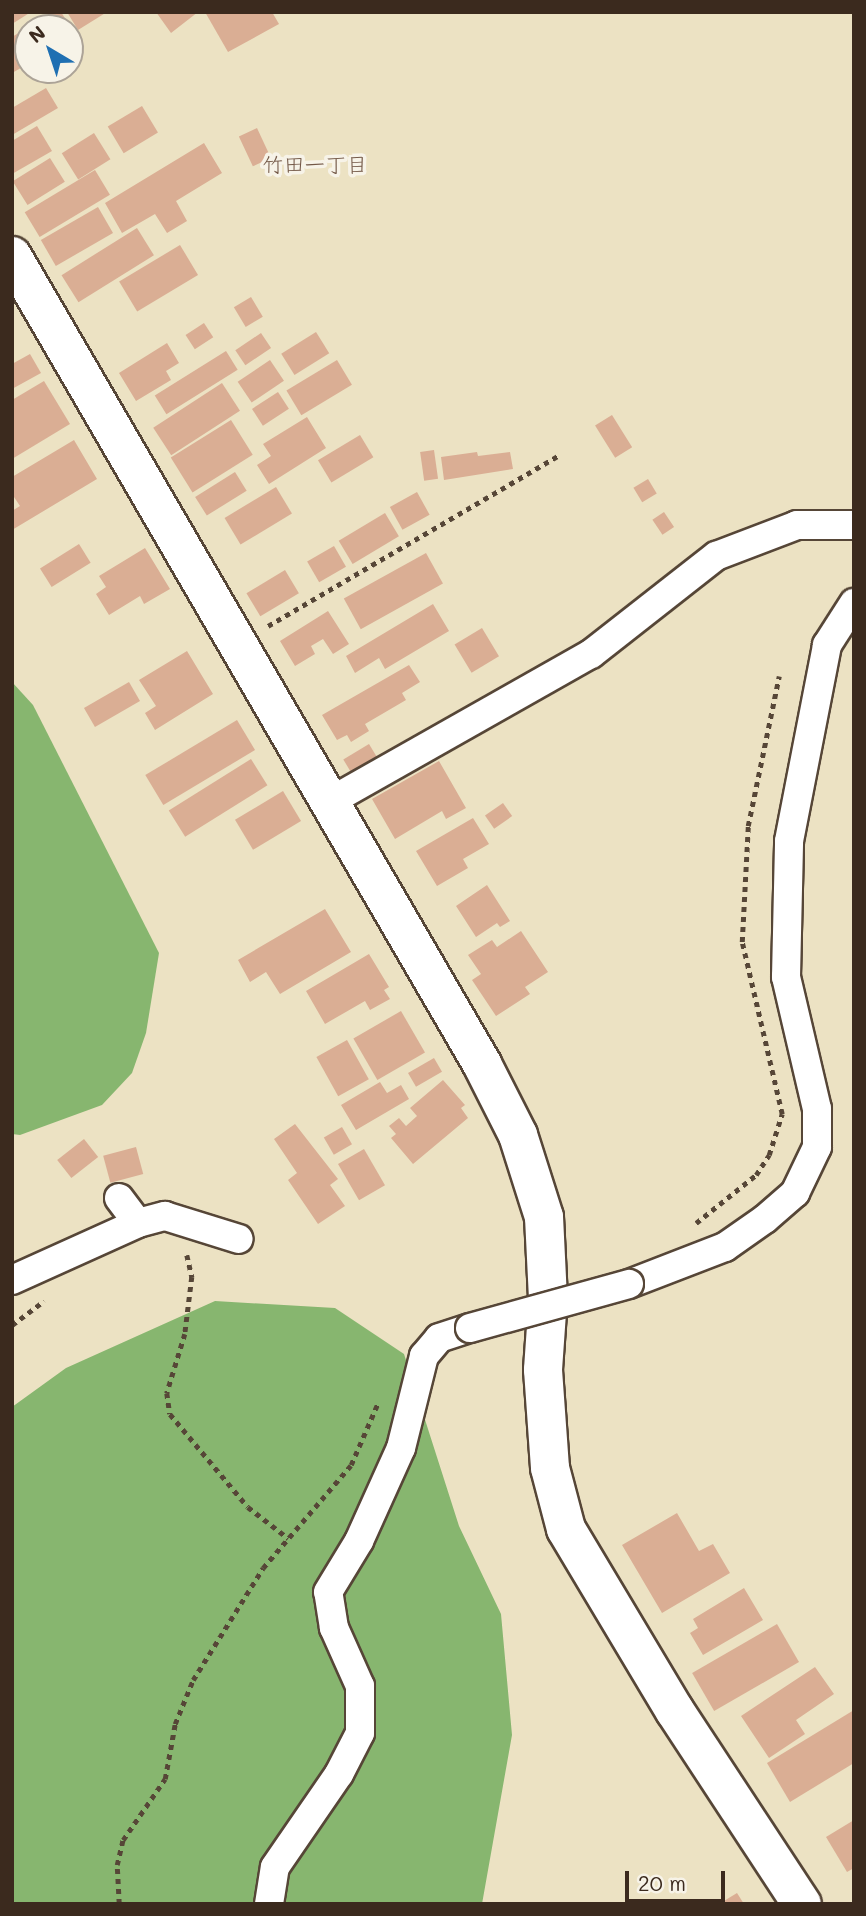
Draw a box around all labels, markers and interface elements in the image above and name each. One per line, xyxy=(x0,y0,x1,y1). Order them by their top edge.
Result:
north arrow xyxy=(14,14,84,84)
text: N xyxy=(23,20,50,48)
district label: 竹田一丁目 xyxy=(263,151,367,177)
scale bar xyxy=(628,1856,728,1900)
text: 20 m xyxy=(638,1869,686,1896)

